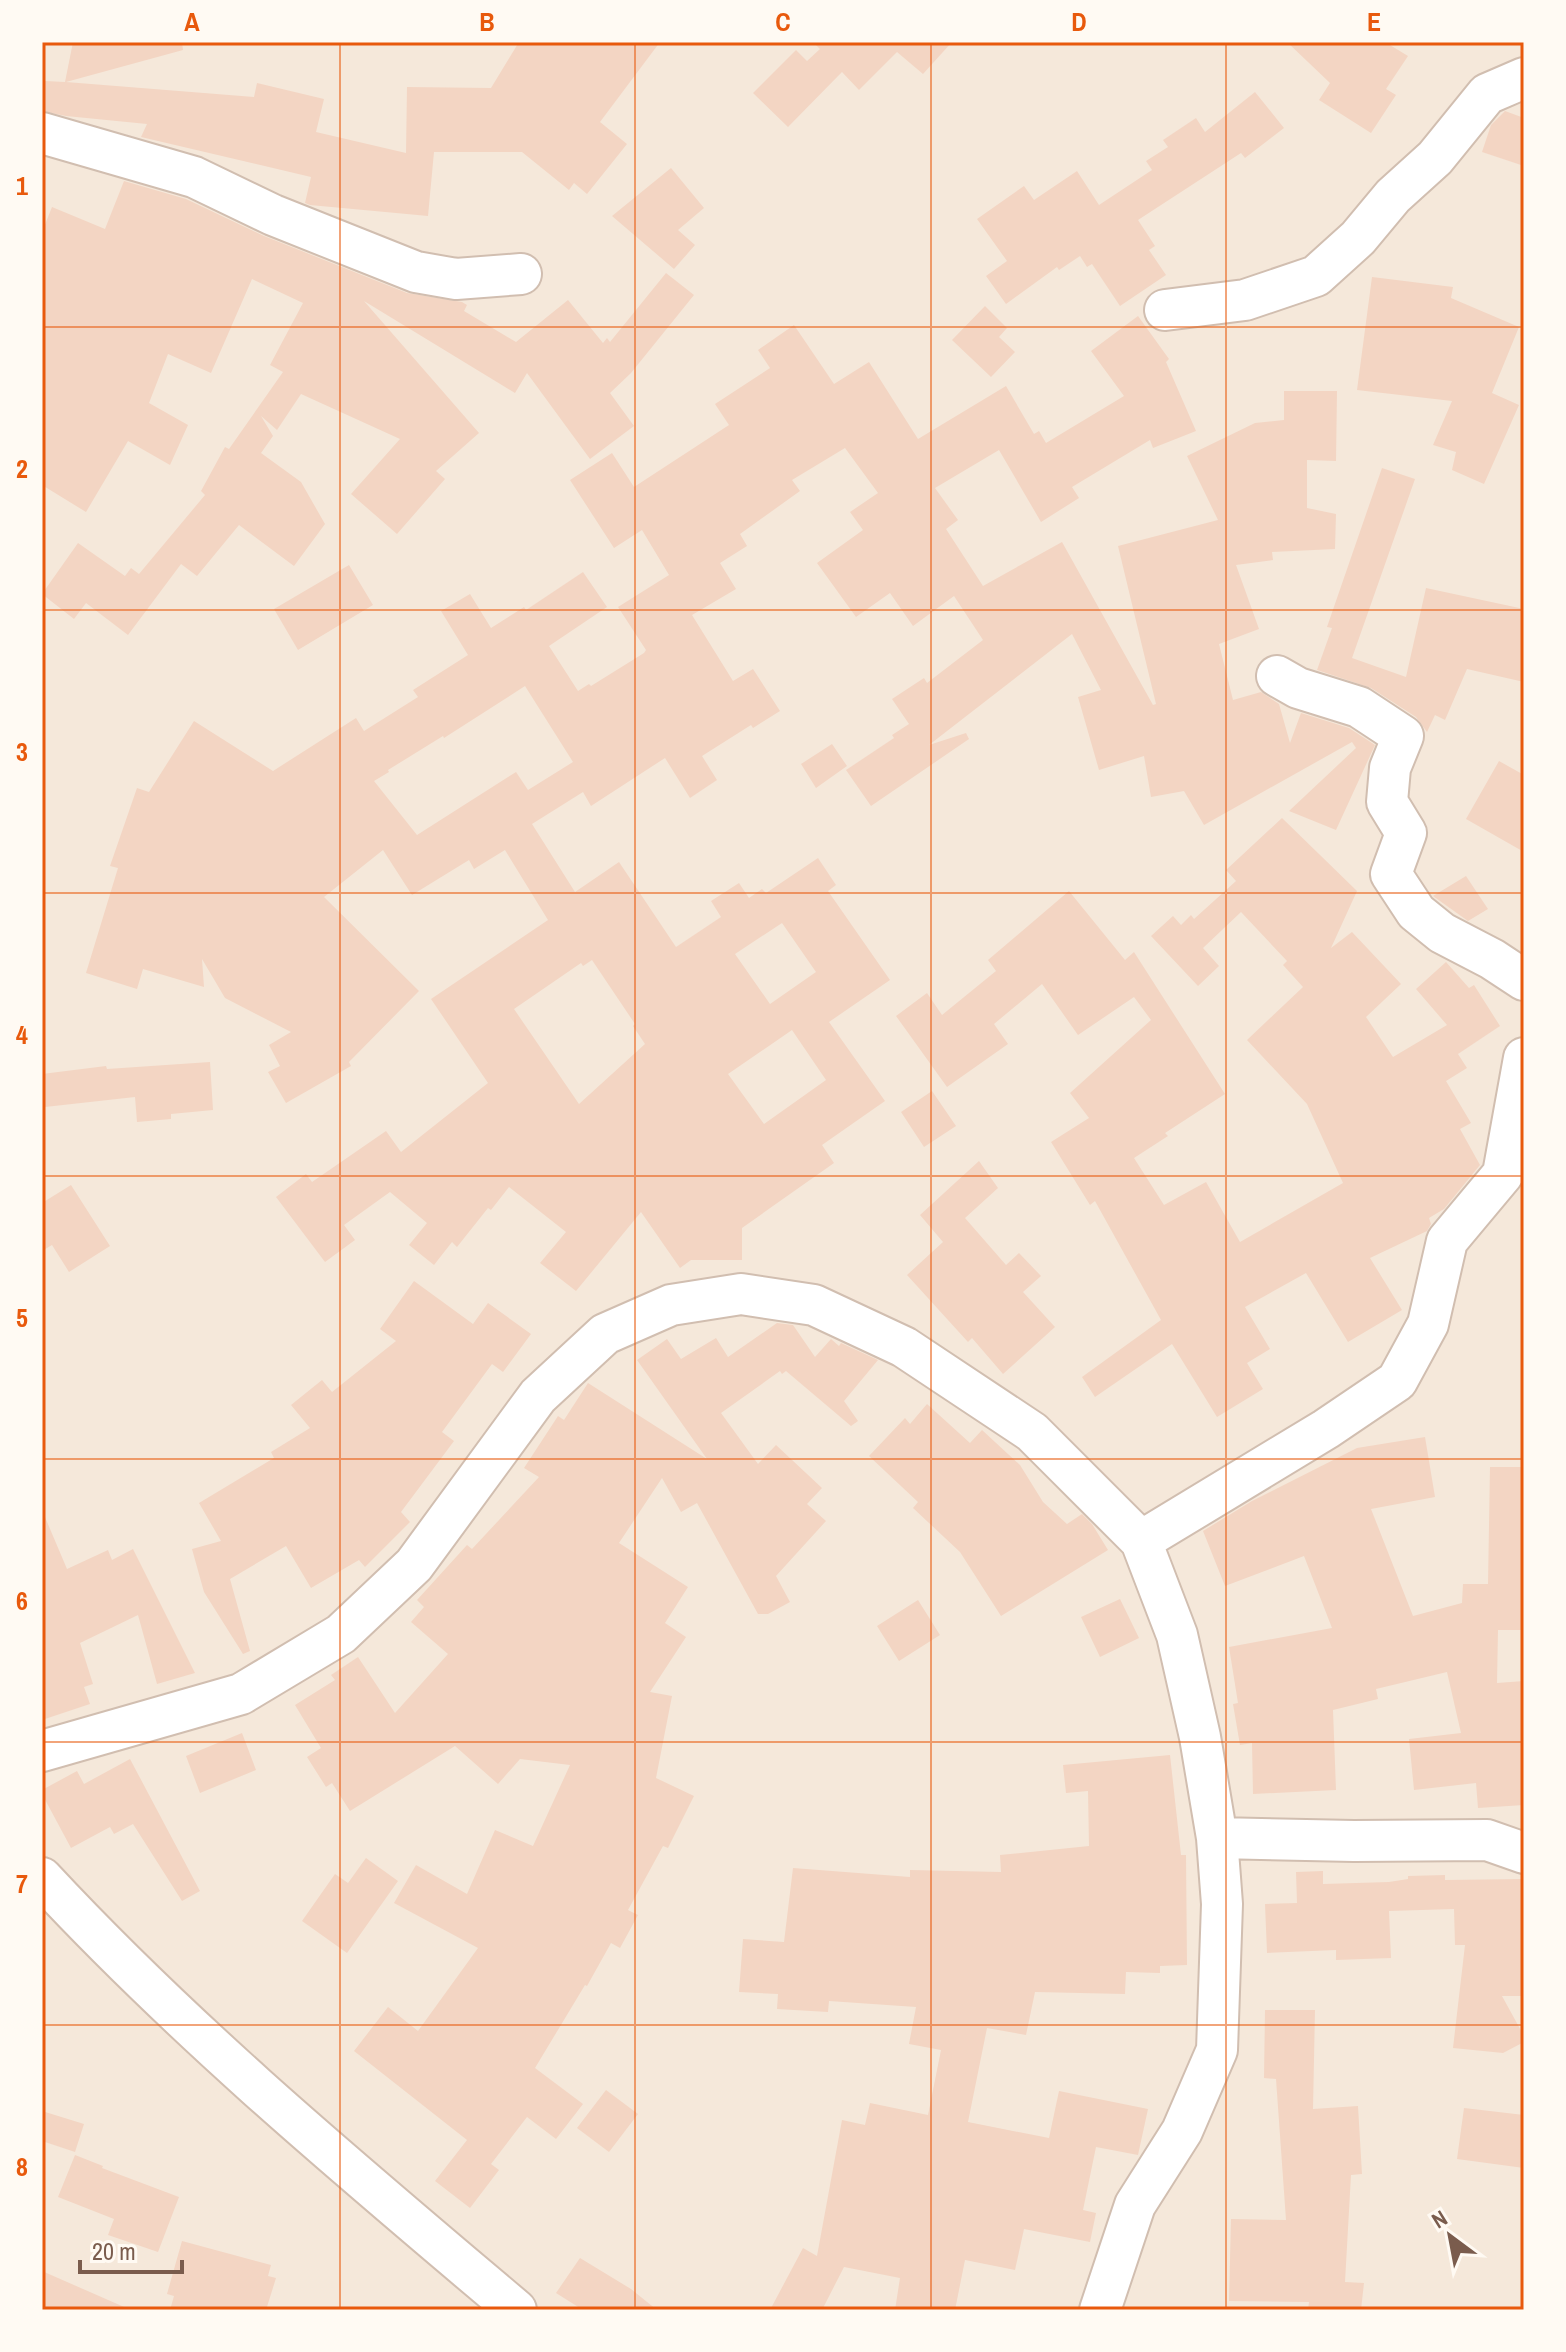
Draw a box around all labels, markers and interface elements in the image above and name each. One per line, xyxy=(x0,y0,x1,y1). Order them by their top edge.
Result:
text: A xyxy=(184,4,200,39)
text: B xyxy=(479,4,495,39)
text: C xyxy=(775,4,791,39)
text: D xyxy=(1071,4,1087,39)
text: E xyxy=(1367,4,1381,39)
text: 1 xyxy=(16,168,28,203)
text: 2 xyxy=(16,451,28,486)
text: 3 xyxy=(16,734,28,769)
text: 4 xyxy=(16,1017,28,1052)
text: 5 xyxy=(16,1300,28,1335)
text: 6 xyxy=(16,1583,28,1618)
text: 7 xyxy=(16,1866,28,1901)
text: 8 xyxy=(16,2149,28,2184)
north arrow xyxy=(1410,2196,1490,2276)
text: N xyxy=(1426,2203,1453,2235)
scale bar xyxy=(80,2224,182,2274)
text: 20 m xyxy=(92,2235,136,2267)

